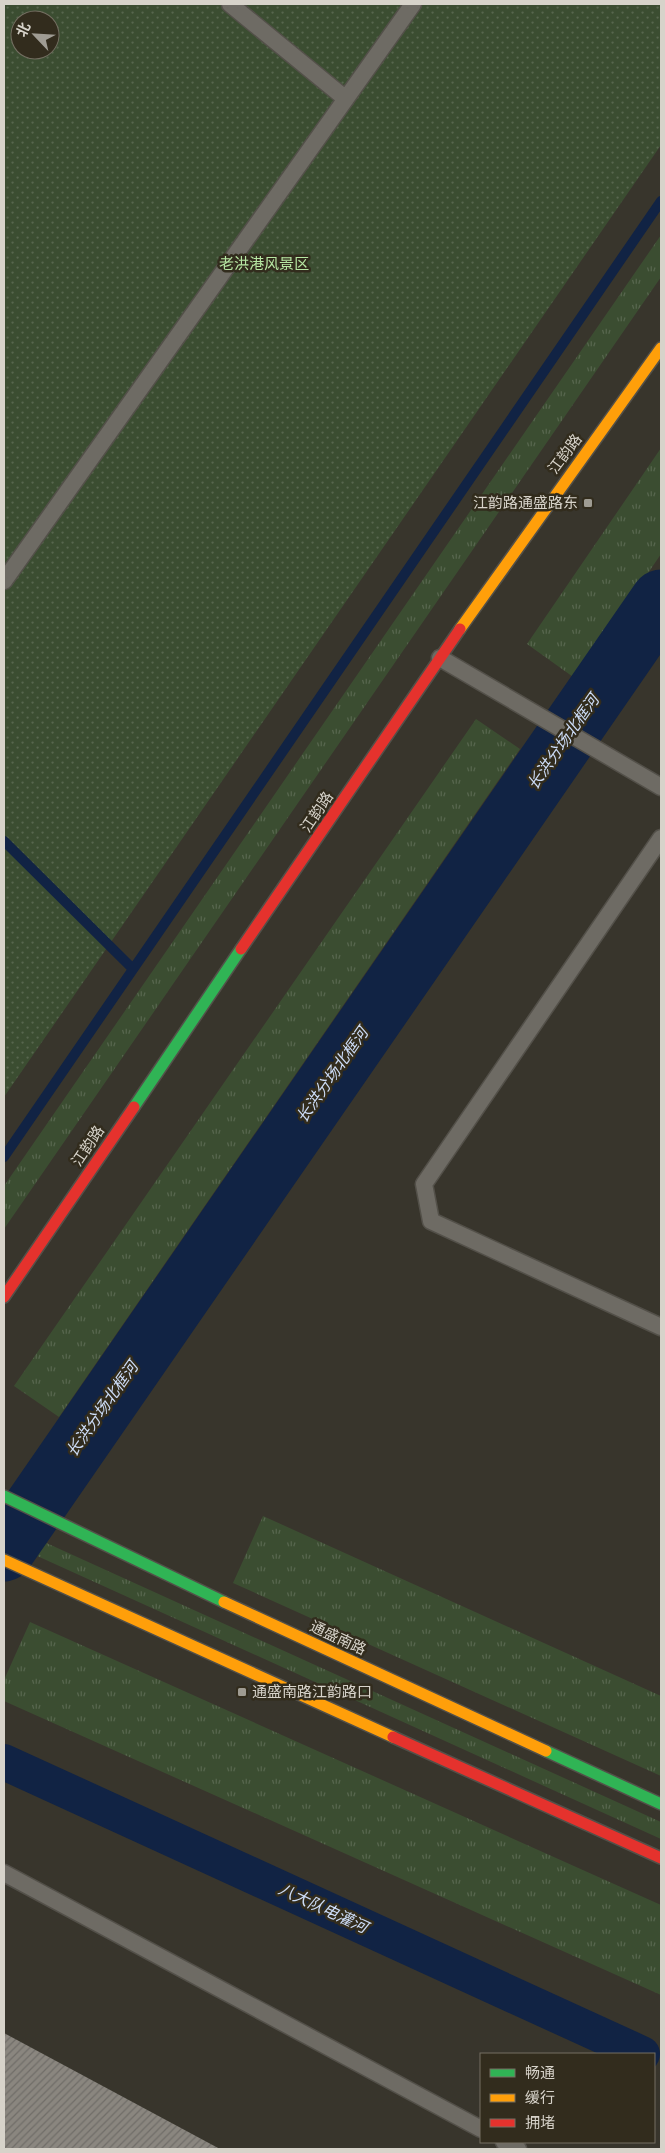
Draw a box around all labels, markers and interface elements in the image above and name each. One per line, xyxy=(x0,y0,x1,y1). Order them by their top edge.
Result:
north arrow xyxy=(10,10,60,60)
text: 北 xyxy=(13,20,34,40)
park label: 老洪港风景区 xyxy=(219,255,309,273)
street label: 江韵路 xyxy=(544,431,586,477)
place label: 江韵路通盛路东 xyxy=(473,494,578,512)
marker: 江韵路通盛路东 xyxy=(582,497,594,509)
water label: 长洪分场北框河 xyxy=(523,688,605,793)
street label: 江韵路 xyxy=(297,788,337,836)
water label: 长洪分场北框河 xyxy=(292,1021,374,1126)
street label: 江韵路 xyxy=(68,1122,108,1170)
water label: 长洪分场北框河 xyxy=(62,1355,144,1460)
street label: 通盛南路 xyxy=(307,1617,369,1659)
place label: 通盛南路江韵路口 xyxy=(252,1683,372,1701)
marker: 通盛南路江韵路口 xyxy=(236,1686,248,1698)
water label: 八大队电灌河 xyxy=(275,1879,373,1938)
legend xyxy=(480,2053,655,2143)
text: 畅通 xyxy=(525,2064,555,2082)
text: 缓行 xyxy=(525,2089,555,2107)
text: 拥堵 xyxy=(525,2114,555,2132)

